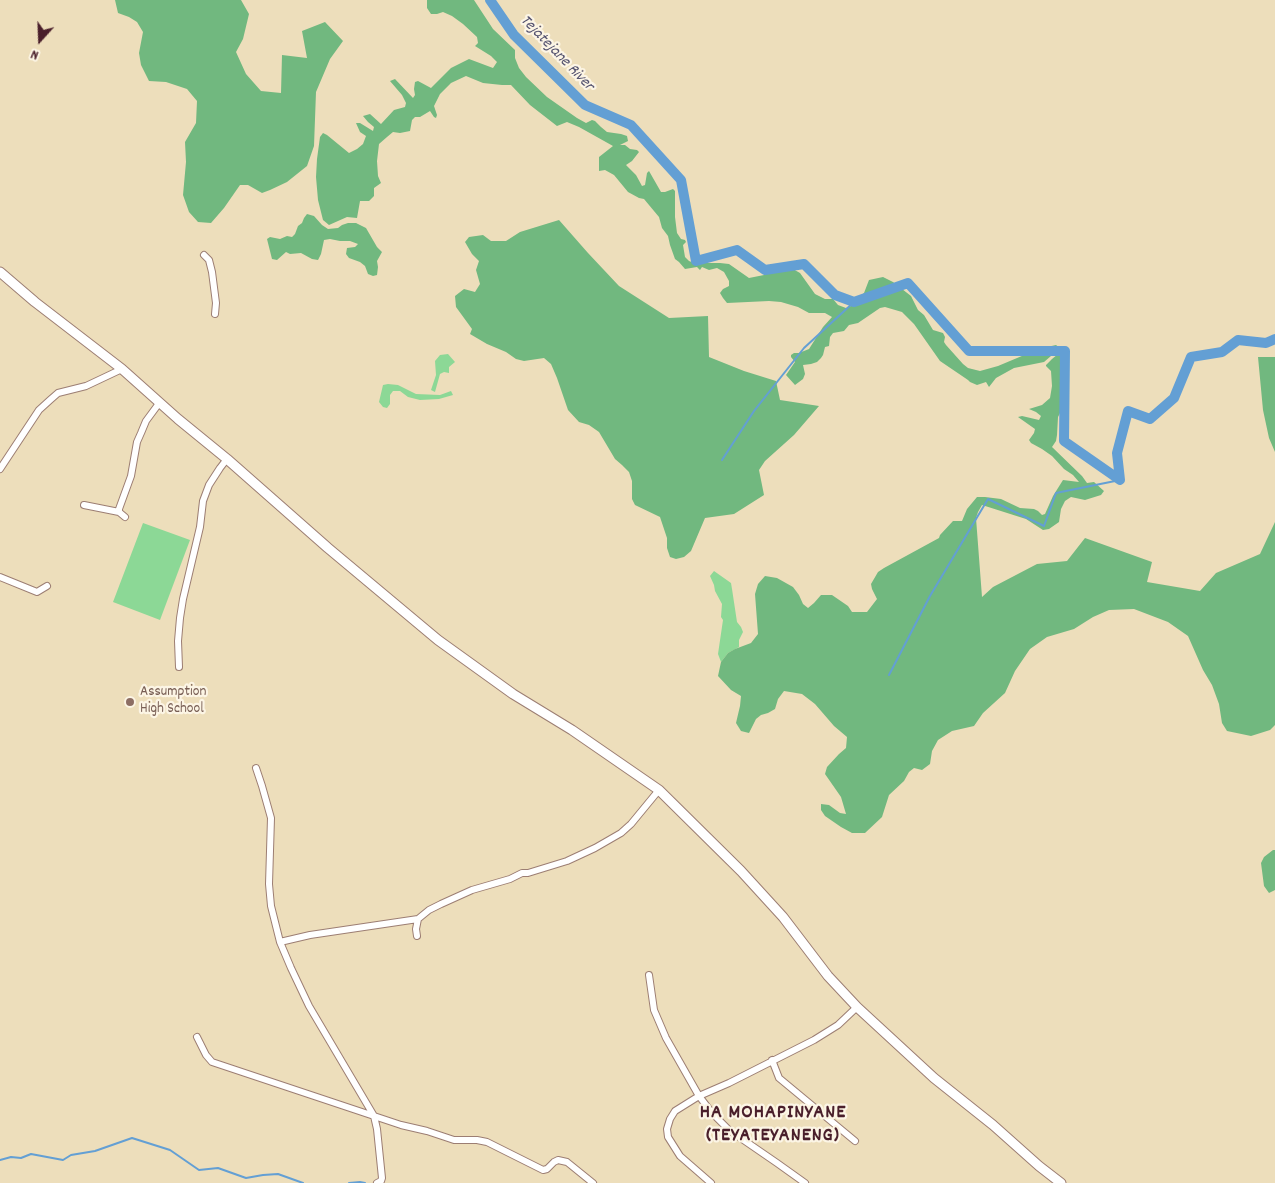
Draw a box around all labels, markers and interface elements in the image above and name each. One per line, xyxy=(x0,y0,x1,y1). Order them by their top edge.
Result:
water label: Tejatejane River xyxy=(515,12,597,96)
north arrow xyxy=(15,15,65,65)
text: N xyxy=(28,44,42,65)
place label: Assumption High School xyxy=(140,684,206,719)
marker: Assumption High School xyxy=(124,696,136,708)
district label: HA MOHAPINYANE (TEYATEYANENG) xyxy=(698,1102,848,1149)

